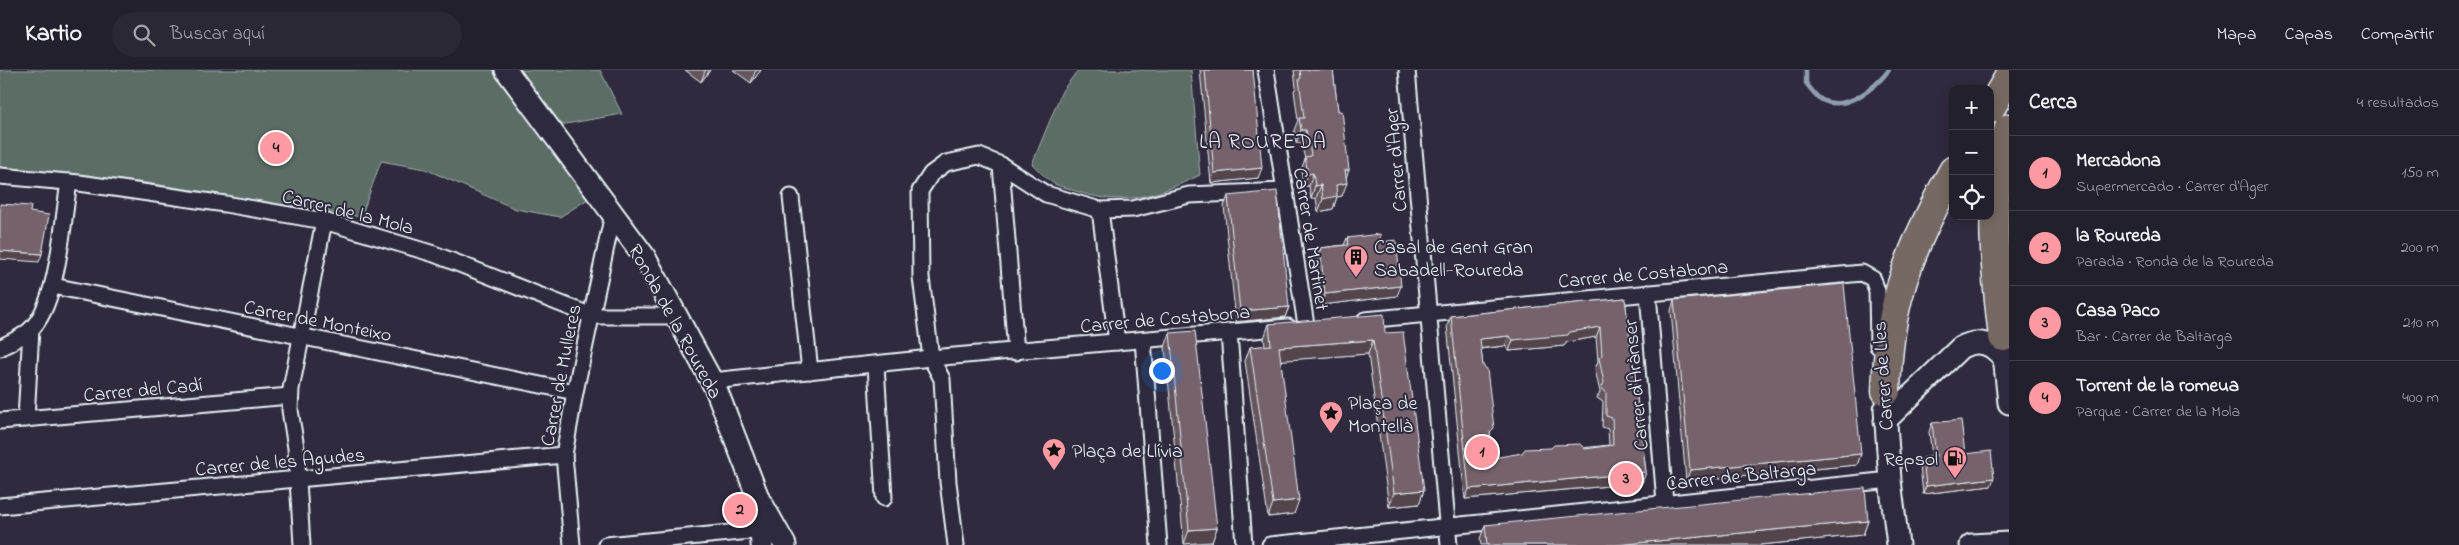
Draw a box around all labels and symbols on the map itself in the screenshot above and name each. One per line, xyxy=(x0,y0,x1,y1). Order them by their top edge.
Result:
street label: Carrer d'Ager xyxy=(1378,106,1417,213)
district label: LA ROUREDA xyxy=(1199,128,1327,158)
pin: 4 xyxy=(260,129,292,167)
street label: Carrer de Martinet xyxy=(1284,166,1335,313)
street label: Carrer de la Mola xyxy=(278,183,416,244)
place label: Casal de Gent Gran Sabadell-Roureda xyxy=(1374,234,1533,286)
street label: Ronda de la Roureda xyxy=(619,240,728,405)
building icon: Casal de Gent Gran Sabadell-Roureda xyxy=(1343,244,1369,278)
street label: Carrer de Costabona xyxy=(1557,254,1729,297)
street label: Carrer de Monteixo xyxy=(241,294,394,351)
street label: Carrer de Costabona xyxy=(1079,299,1251,342)
street label: Carrer de Mulleres xyxy=(534,302,590,449)
street label: Carrer d'Arànser xyxy=(1617,317,1658,452)
street label: Carrer de Lles xyxy=(1866,320,1903,431)
your location xyxy=(1149,358,1175,384)
street label: Carrer del Cadí xyxy=(82,372,204,411)
place label: Plaça de Montellà xyxy=(1348,390,1417,442)
place icon: Plaça de Montellà xyxy=(1318,400,1344,434)
pin: 1 xyxy=(1466,433,1498,471)
place icon: Plaça de Llívia xyxy=(1041,437,1067,471)
place label: Plaça de Llívia xyxy=(1072,438,1183,467)
street label: Carrer de les Agudes xyxy=(194,442,366,486)
fuel station icon: Repsol xyxy=(1942,445,1968,479)
place label: Repsol xyxy=(1884,446,1938,475)
street label: Carrer de Baltarga xyxy=(1665,455,1818,501)
pin: 3 xyxy=(1610,460,1642,498)
pin: 2 xyxy=(724,491,756,529)

